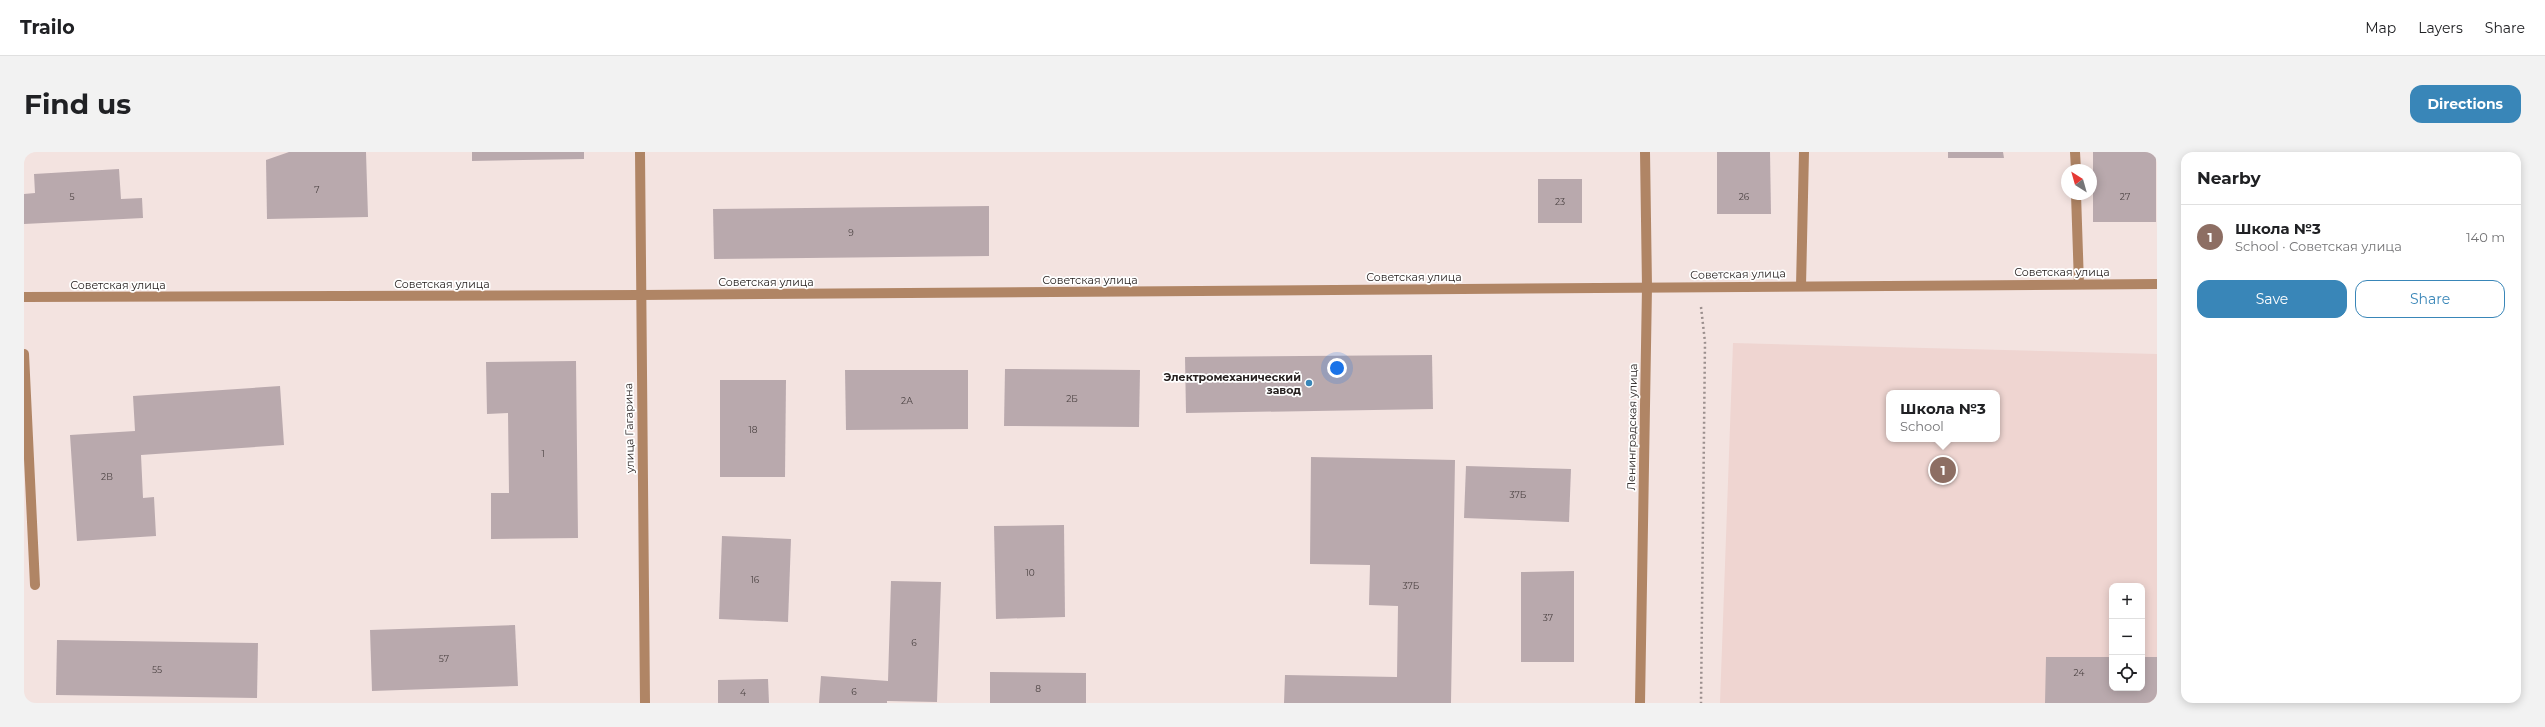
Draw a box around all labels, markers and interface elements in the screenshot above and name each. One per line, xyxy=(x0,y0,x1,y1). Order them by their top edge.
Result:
text: Trailo xyxy=(20,16,75,39)
text: Map xyxy=(2365,19,2396,37)
text: Layers xyxy=(2418,19,2463,37)
text: Share xyxy=(2485,19,2525,37)
button: Directions xyxy=(2410,85,2521,123)
text: Find us xyxy=(24,87,131,121)
north arrow xyxy=(2061,164,2097,200)
text: Nearby xyxy=(2197,168,2261,188)
house number: 7 xyxy=(314,184,320,195)
house number: 5 xyxy=(69,191,75,202)
house number: 26 xyxy=(1739,191,1750,202)
house number: 27 xyxy=(2120,191,2130,202)
house number: 23 xyxy=(1555,196,1565,207)
text: Школа №3 xyxy=(2235,219,2321,238)
house number: 9 xyxy=(848,227,854,238)
text: 1 xyxy=(2207,229,2213,245)
text: 140 m xyxy=(2466,229,2505,245)
text: School · Советская улица xyxy=(2235,238,2402,254)
street label: Советская улица xyxy=(2014,265,2110,279)
street label: Советская улица xyxy=(1690,266,1786,282)
street label: Советская улица xyxy=(1366,270,1462,284)
street label: Советская улица xyxy=(1042,273,1138,287)
street label: Советская улица xyxy=(718,275,814,289)
street label: Советская улица xyxy=(394,277,490,291)
street label: Советская улица xyxy=(70,278,166,292)
button: Save xyxy=(2197,280,2347,318)
button: Share xyxy=(2355,280,2505,318)
your location xyxy=(1327,358,1347,378)
street label: Ленинградская улица xyxy=(1624,363,1640,491)
place label: Электромеханический завод xyxy=(1164,370,1301,397)
marker: Электромеханический завод xyxy=(1304,378,1314,388)
street label: улица Гагарина xyxy=(621,383,637,474)
popup xyxy=(1886,390,2000,442)
house number: 2Б xyxy=(1066,393,1078,404)
house number: 2А xyxy=(901,395,913,406)
text: Школа №3 xyxy=(1900,399,1986,418)
text: School xyxy=(1900,418,1944,434)
house number: 18 xyxy=(749,424,758,435)
house number: 1 xyxy=(541,448,545,459)
pin: 1 xyxy=(1930,455,1956,485)
house number: 2В xyxy=(101,471,113,482)
house number: 37Б xyxy=(1510,489,1527,500)
house number: 10 xyxy=(1025,567,1035,578)
house number: 16 xyxy=(751,574,760,585)
house number: 37Б xyxy=(1403,580,1420,591)
map controls xyxy=(2109,583,2145,691)
button: + xyxy=(2109,583,2145,619)
house number: 37 xyxy=(1543,612,1553,623)
button: − xyxy=(2109,619,2145,655)
house number: 6 xyxy=(911,637,917,648)
house number: 57 xyxy=(439,653,449,664)
button: locate xyxy=(2109,655,2145,691)
house number: 55 xyxy=(152,664,162,675)
house number: 24 xyxy=(2074,667,2084,678)
house number: 8 xyxy=(1035,683,1041,694)
house number: 6 xyxy=(851,686,857,697)
house number: 4 xyxy=(740,687,746,698)

